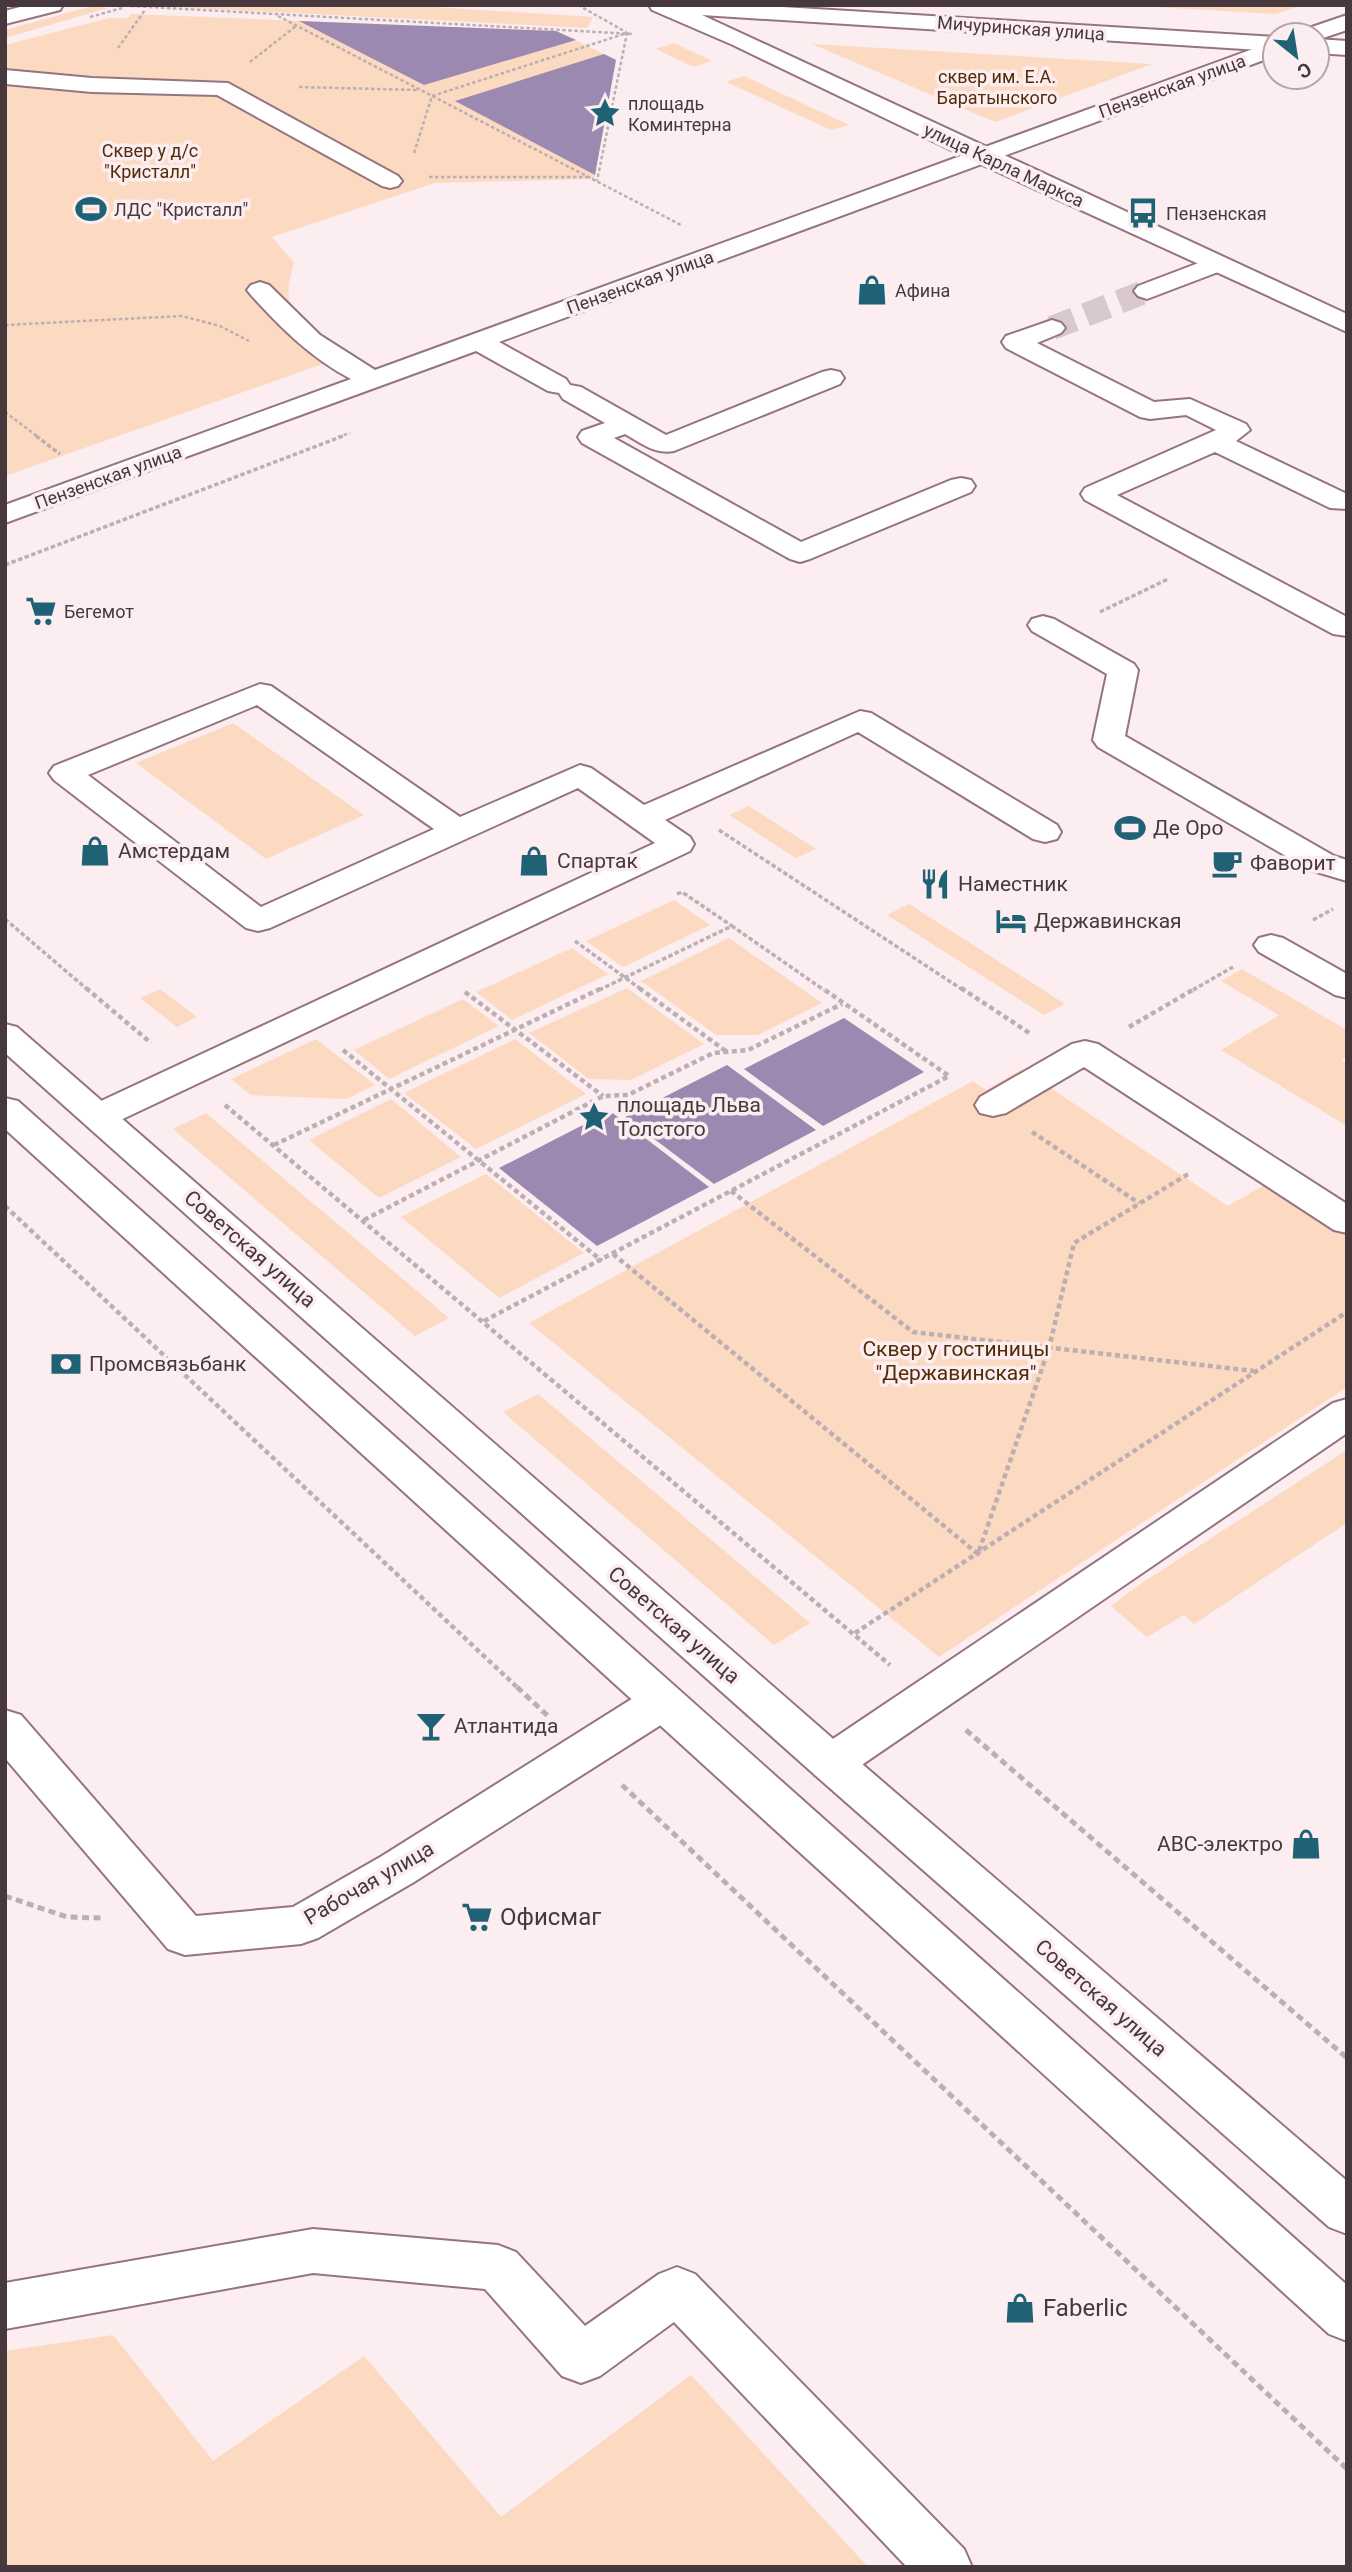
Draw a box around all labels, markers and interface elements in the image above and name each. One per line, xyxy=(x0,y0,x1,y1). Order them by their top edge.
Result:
street label: Мичуринская улица xyxy=(936,12,1106,44)
north arrow xyxy=(1261,21,1331,91)
street label: Пензенская улица xyxy=(1096,50,1248,122)
text: С xyxy=(1293,57,1315,83)
park label: сквер им. Е.А. Баратынского xyxy=(937,66,1057,108)
place label: площадь Коминтерна xyxy=(628,93,732,135)
place icon: площадь Коминтерна xyxy=(588,96,622,130)
street label: улица Карла Маркса xyxy=(921,119,1087,211)
park label: Сквер у д/с "Кристалл" xyxy=(102,140,198,182)
sports icon: ЛДС "Кристалл" xyxy=(74,192,108,226)
bus stop icon: Пензенская xyxy=(1126,196,1160,230)
place label: ЛДС "Кристалл" xyxy=(114,199,248,220)
place label: Пензенская xyxy=(1166,203,1267,224)
street label: Пензенская улица xyxy=(564,246,716,318)
shop icon: Афина xyxy=(855,273,889,307)
place label: Афина xyxy=(895,280,950,301)
street label: Пензенская улица xyxy=(32,441,184,513)
supermarket icon: Бегемот xyxy=(24,594,58,628)
place label: Бегемот xyxy=(64,601,134,622)
sports icon: Де Оро xyxy=(1113,811,1147,845)
place label: Де Оро xyxy=(1153,816,1223,840)
shop icon: Амстердам xyxy=(78,834,112,868)
place label: Амстердам xyxy=(118,839,230,863)
shop icon: Спартак xyxy=(517,844,551,878)
cafe icon: Фаворит xyxy=(1210,846,1244,880)
place label: Спартак xyxy=(557,849,639,873)
place label: Фаворит xyxy=(1250,851,1336,875)
restaurant icon: Наместник xyxy=(918,867,952,901)
place label: Наместник xyxy=(958,872,1068,896)
hotel icon: Державинская xyxy=(994,904,1028,938)
place label: Державинская xyxy=(1034,909,1182,933)
place label: площадь Льва Толстого xyxy=(617,1093,761,1141)
place icon: площадь Льва Толстого xyxy=(577,1100,611,1134)
street label: Советская улица xyxy=(179,1185,321,1313)
park label: Сквер у гостиницы "Державинская" xyxy=(862,1337,1050,1385)
bank icon: Промсвязьбанк xyxy=(49,1347,83,1381)
place label: Промсвязьбанк xyxy=(89,1352,247,1376)
street label: Советская улица xyxy=(603,1561,745,1689)
bar icon: Атлантида xyxy=(414,1709,448,1743)
place label: Атлантида xyxy=(454,1714,558,1738)
shop icon: АВС-электро xyxy=(1289,1827,1323,1861)
place label: АВС-электро xyxy=(1157,1832,1283,1856)
street label: Рабочая улица xyxy=(300,1836,438,1930)
supermarket icon: Офисмаг xyxy=(460,1900,494,1934)
place label: Офисмаг xyxy=(500,1903,601,1931)
street label: Советская улица xyxy=(1030,1934,1172,2062)
shop icon: Faberlic xyxy=(1003,2291,1037,2325)
place label: Faberlic xyxy=(1043,2294,1128,2322)

